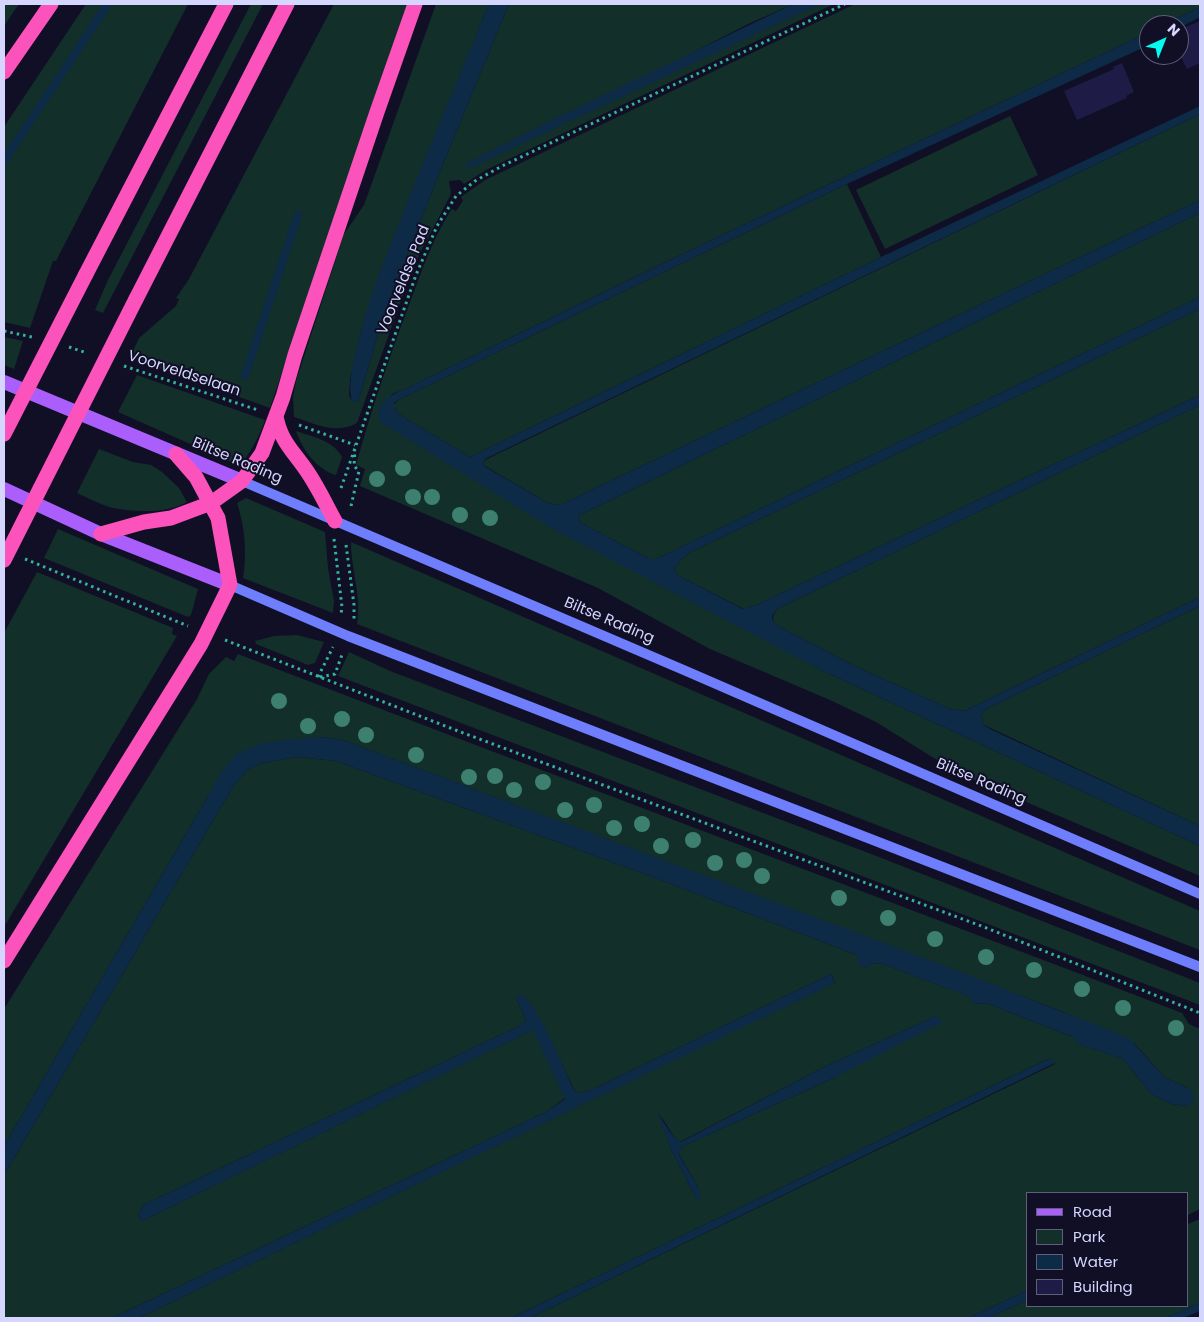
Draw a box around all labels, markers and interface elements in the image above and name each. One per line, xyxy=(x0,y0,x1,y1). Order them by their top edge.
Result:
north arrow xyxy=(1139,15,1189,65)
text: N xyxy=(1163,19,1184,41)
street label: Voorveldse Pad xyxy=(374,223,434,337)
street label: Voorveldselaan xyxy=(125,347,243,401)
street label: Biltse Rading xyxy=(189,434,285,488)
street label: Biltse Rading xyxy=(561,594,657,648)
street label: Biltse Rading xyxy=(933,755,1029,809)
legend xyxy=(1026,1192,1189,1307)
text: Road xyxy=(1073,1201,1112,1222)
text: Park xyxy=(1073,1226,1105,1247)
text: Water xyxy=(1073,1251,1118,1272)
text: Building xyxy=(1073,1276,1133,1297)

